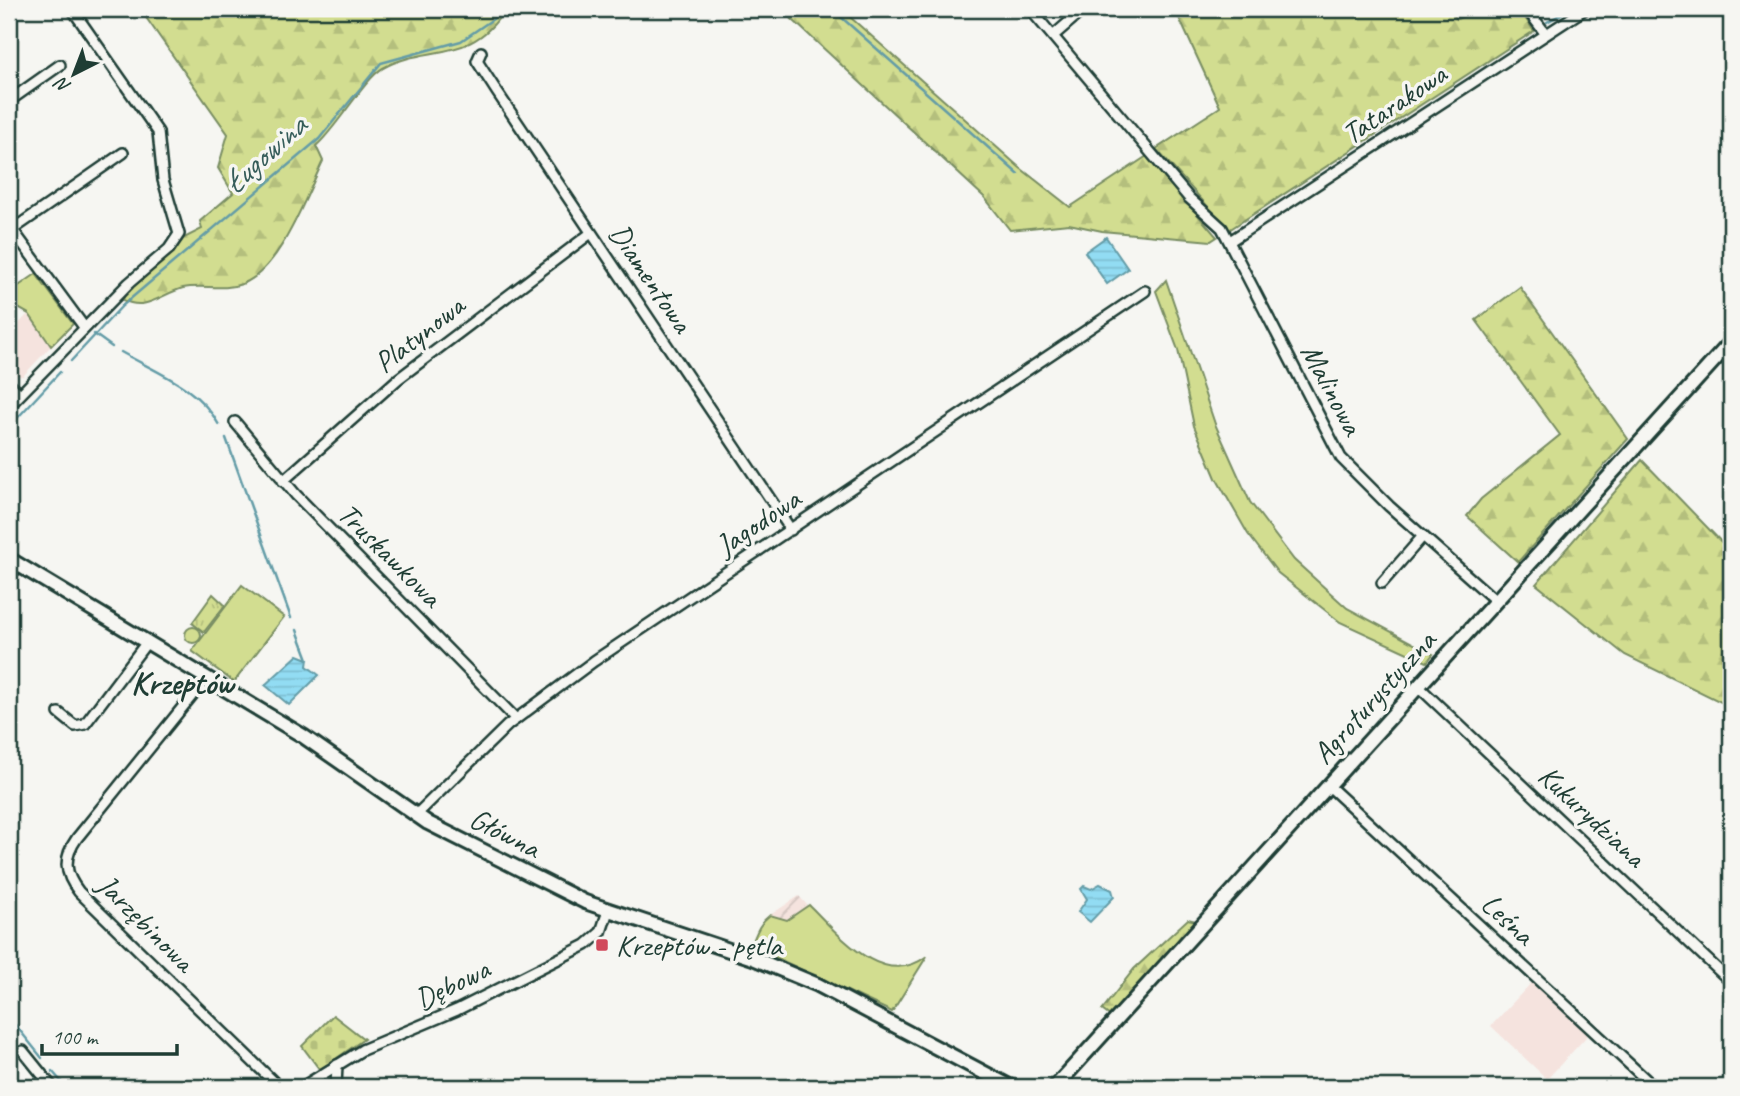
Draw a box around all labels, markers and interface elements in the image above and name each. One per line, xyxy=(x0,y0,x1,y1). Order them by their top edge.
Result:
north arrow xyxy=(38,38,108,108)
street label: Tatarakowa xyxy=(1334,54,1455,153)
text: N xyxy=(48,71,76,99)
water label: Ługowina xyxy=(214,104,317,203)
street label: Diamentowa xyxy=(601,216,702,341)
street label: Platynowa xyxy=(366,285,474,381)
street label: Malinowa xyxy=(1292,337,1373,443)
street label: Jagodowa xyxy=(707,479,809,565)
street label: Truskawkowa xyxy=(330,495,451,616)
street label: Agroturystyczna xyxy=(1304,621,1445,772)
district label: Krzeptów xyxy=(131,662,236,704)
street label: Kukurydziana xyxy=(1530,757,1655,877)
street label: Główna xyxy=(463,799,548,868)
street label: Jarzębinowa xyxy=(88,865,205,982)
street label: Leśna xyxy=(1473,885,1544,954)
place label: Krzeptów - pętla xyxy=(616,926,784,964)
marker: Krzeptów - pętla xyxy=(594,937,610,953)
street label: Dębowa xyxy=(408,949,497,1018)
scale bar xyxy=(42,1012,177,1056)
text: 100 m xyxy=(52,1024,99,1050)

